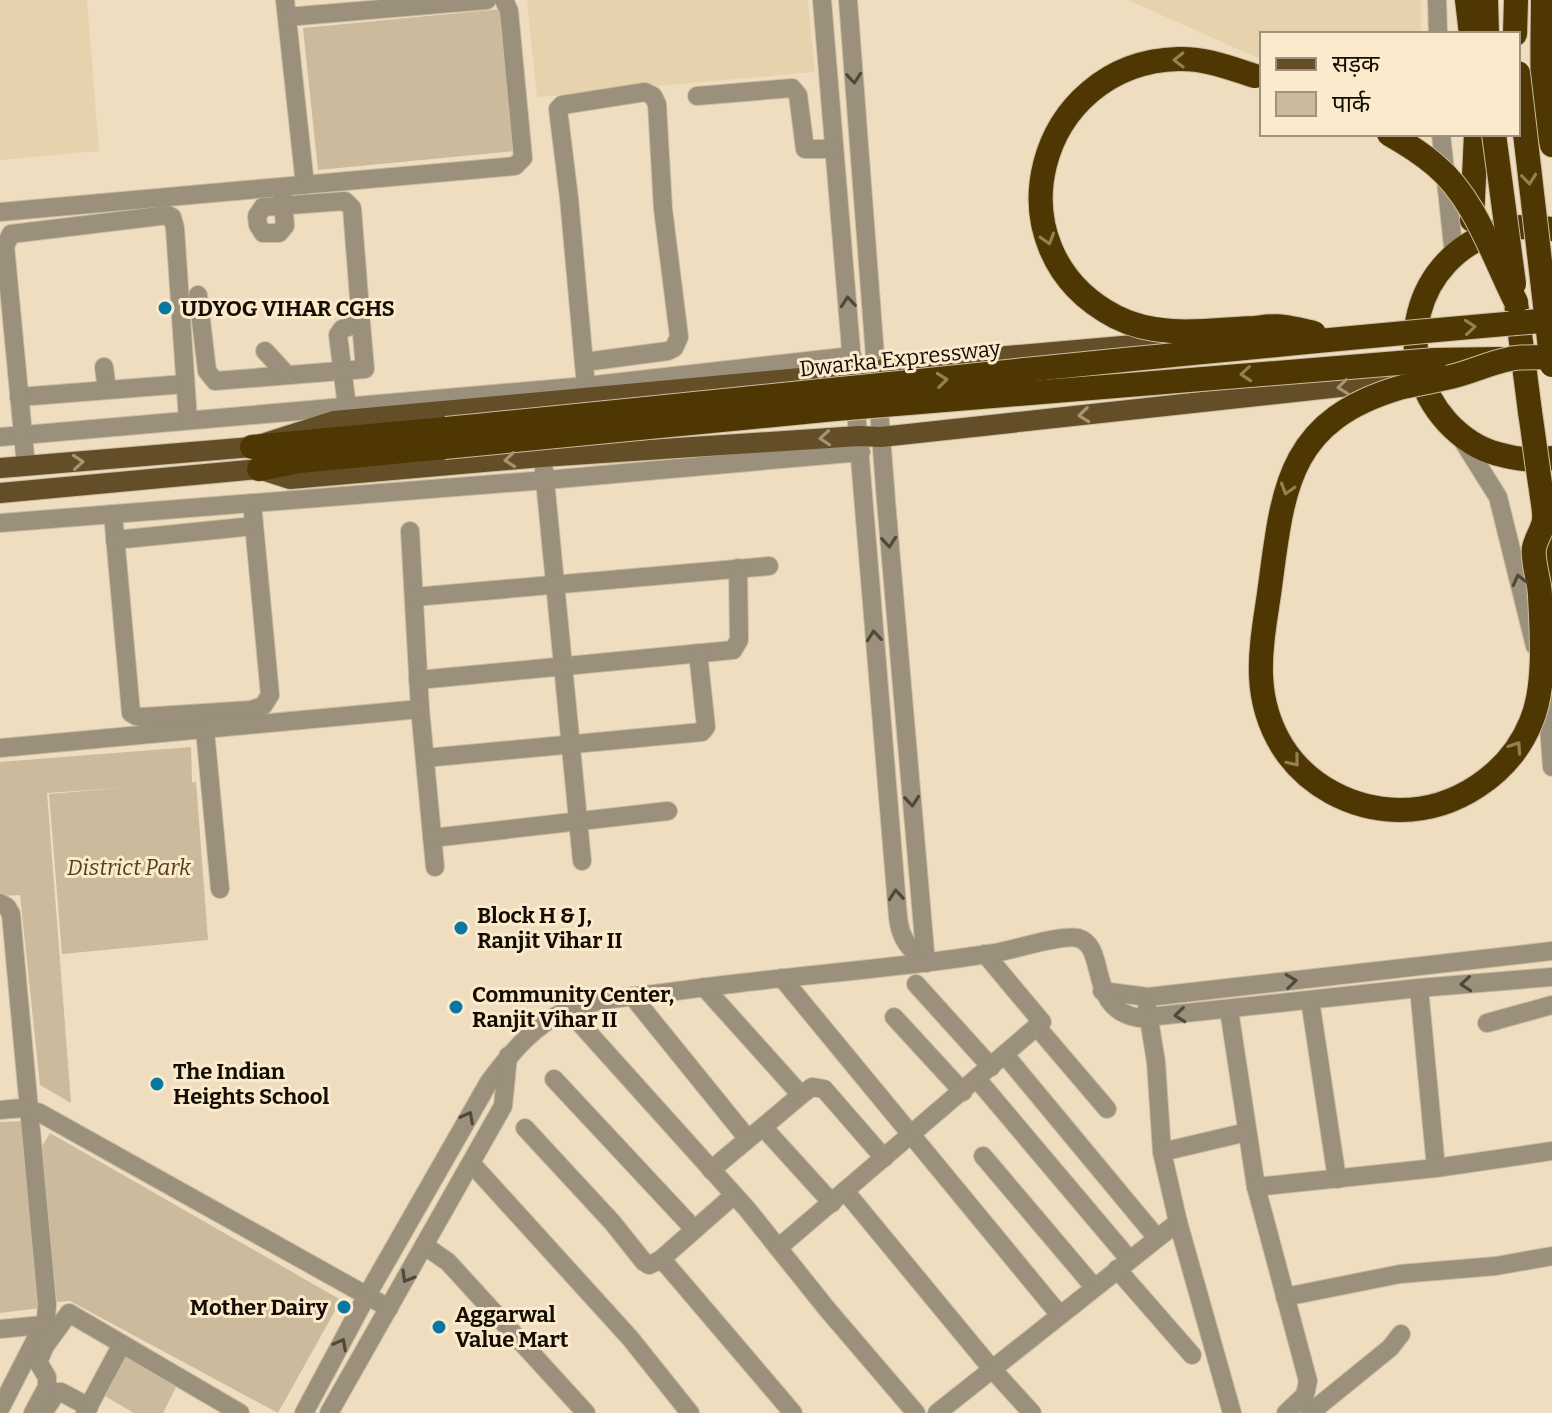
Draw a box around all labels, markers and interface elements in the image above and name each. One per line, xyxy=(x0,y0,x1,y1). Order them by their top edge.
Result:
legend xyxy=(1260,32,1520,136)
text: सड़क xyxy=(1332,50,1380,78)
one-way arrow xyxy=(1172,51,1185,69)
one-way arrow xyxy=(845,72,862,85)
text: पार्क xyxy=(1332,90,1371,118)
one-way arrow xyxy=(1520,173,1537,186)
one-way arrow xyxy=(1039,231,1055,245)
place label: UDYOG VIHAR CGHS xyxy=(181,295,395,322)
one-way arrow xyxy=(839,295,856,308)
marker: UDYOG VIHAR CGHS xyxy=(156,299,174,317)
one-way arrow xyxy=(1464,319,1477,336)
street label: Dwarka Expressway xyxy=(798,334,1002,382)
one-way arrow xyxy=(1239,365,1252,382)
one-way arrow xyxy=(936,371,949,388)
one-way arrow xyxy=(1336,378,1349,395)
one-way arrow xyxy=(1077,406,1090,423)
one-way arrow xyxy=(818,429,831,446)
one-way arrow xyxy=(503,451,516,468)
one-way arrow xyxy=(72,453,85,470)
one-way arrow xyxy=(1280,481,1296,495)
one-way arrow xyxy=(880,536,897,549)
one-way arrow xyxy=(1511,574,1528,588)
one-way arrow xyxy=(866,629,883,642)
one-way arrow xyxy=(1506,741,1521,755)
one-way arrow xyxy=(1284,751,1298,766)
one-way arrow xyxy=(903,795,920,808)
park label: District Park xyxy=(67,854,192,881)
one-way arrow xyxy=(888,888,905,901)
place label: Block H & J, Ranjit Vihar II xyxy=(477,902,622,954)
marker: Block H & J, Ranjit Vihar II xyxy=(452,919,470,937)
one-way arrow xyxy=(1284,973,1298,990)
one-way arrow xyxy=(1459,975,1472,992)
place label: Community Center, Ranjit Vihar II xyxy=(472,981,674,1033)
marker: Community Center, Ranjit Vihar II xyxy=(447,998,465,1016)
one-way arrow xyxy=(1173,1006,1186,1023)
place label: The Indian Heights School xyxy=(173,1058,329,1110)
marker: The Indian Heights School xyxy=(148,1075,166,1093)
one-way arrow xyxy=(458,1111,473,1126)
one-way arrow xyxy=(401,1268,417,1283)
place label: Mother Dairy xyxy=(190,1294,329,1321)
marker: Mother Dairy xyxy=(335,1298,353,1316)
place label: Aggarwal Value Mart xyxy=(455,1301,569,1353)
marker: Aggarwal Value Mart xyxy=(430,1318,448,1336)
one-way arrow xyxy=(331,1338,346,1352)

